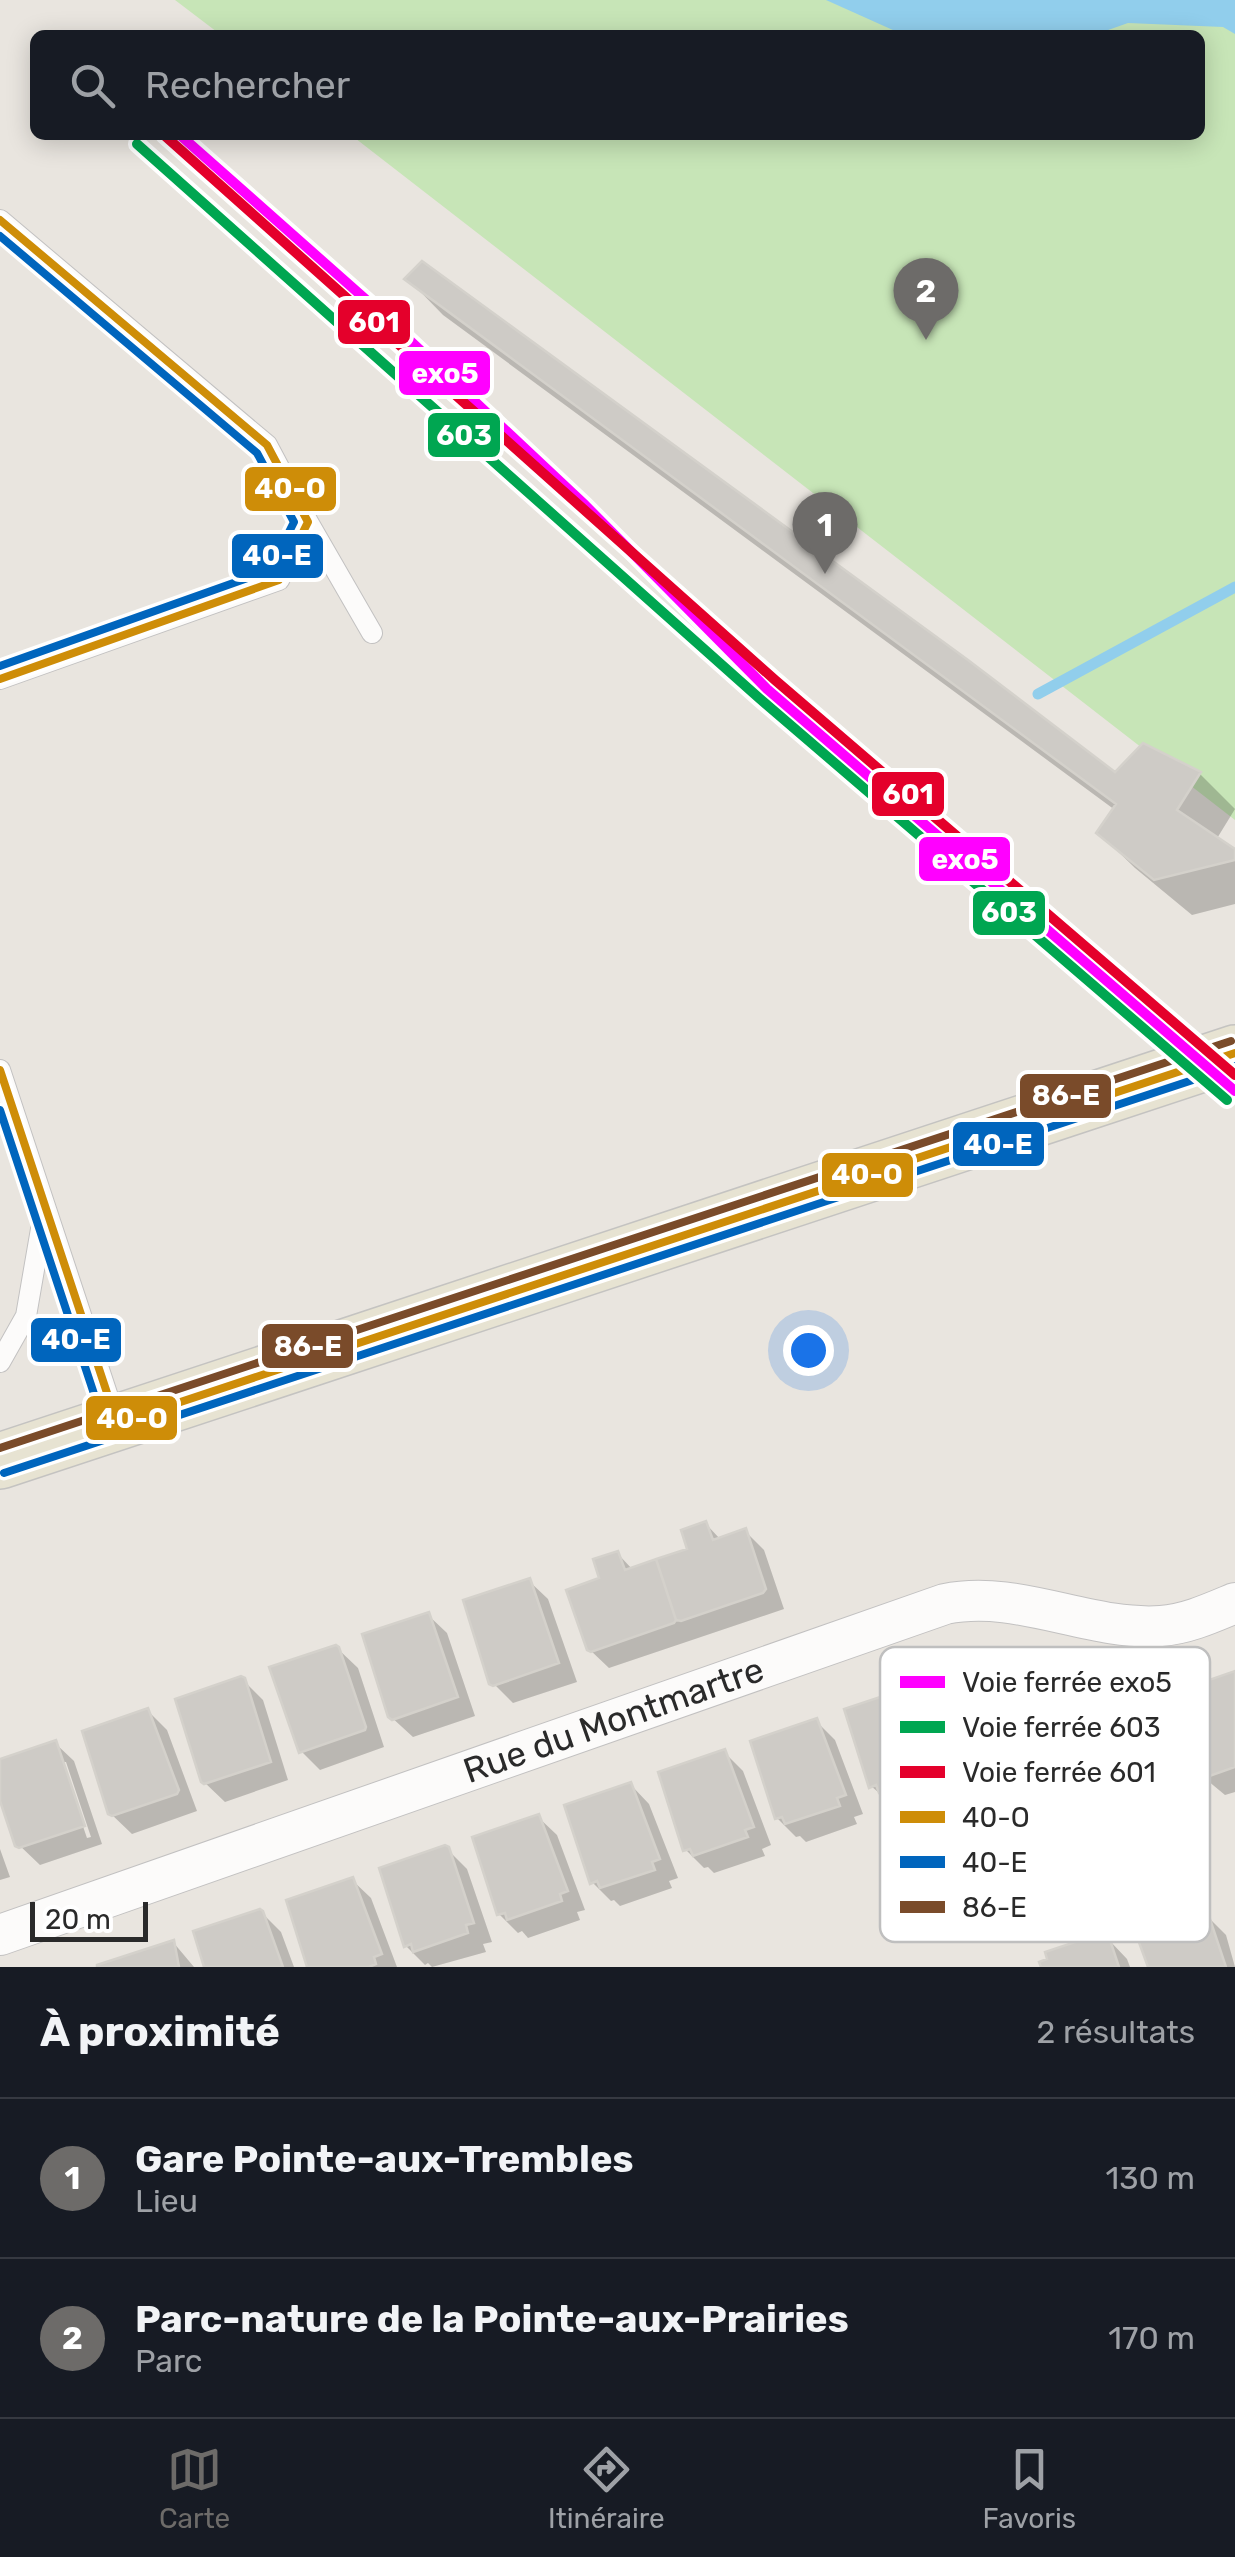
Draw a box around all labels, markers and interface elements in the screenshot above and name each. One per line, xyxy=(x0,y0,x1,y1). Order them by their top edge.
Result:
search box xyxy=(30,30,1205,140)
icon: search xyxy=(65,58,120,113)
text: Rechercher xyxy=(145,62,350,108)
pin: 2 xyxy=(894,258,958,340)
line badge: 601 xyxy=(336,298,412,346)
text: 601 xyxy=(348,306,400,339)
line badge: exo5 xyxy=(397,349,492,397)
text: exo5 xyxy=(411,357,479,390)
line badge: 603 xyxy=(426,411,502,459)
text: 603 xyxy=(436,419,492,452)
line badge: 40-O xyxy=(243,465,338,513)
text: 40-O xyxy=(254,472,326,505)
pin: 1 xyxy=(792,492,858,574)
line badge: 40-E xyxy=(230,532,325,580)
text: 40-E xyxy=(242,539,312,572)
line badge: 601 xyxy=(870,770,946,818)
text: 601 xyxy=(882,778,934,811)
line badge: exo5 xyxy=(917,835,1012,883)
text: exo5 xyxy=(931,843,999,876)
line badge: 603 xyxy=(971,889,1047,937)
text: 603 xyxy=(981,896,1037,929)
line badge: 86-E xyxy=(1018,1072,1113,1120)
text: 86-E xyxy=(1032,1079,1100,1112)
line badge: 40-E xyxy=(951,1120,1046,1168)
text: 40-E xyxy=(963,1128,1033,1161)
line badge: 40-O xyxy=(820,1151,915,1199)
text: 40-O xyxy=(831,1158,903,1191)
line badge: 40-E xyxy=(29,1316,123,1364)
line badge: 86-E xyxy=(260,1322,355,1370)
text: 40-E xyxy=(41,1323,111,1356)
your location xyxy=(783,1325,834,1376)
text: 86-E xyxy=(274,1330,342,1363)
line badge: 40-O xyxy=(84,1394,179,1442)
text: 40-O xyxy=(96,1402,168,1435)
legend xyxy=(880,1647,1210,1942)
street label: Rue du Montmartre xyxy=(458,1648,769,1792)
text: Voie ferrée exo5 xyxy=(962,1666,1172,1699)
text: Voie ferrée 603 xyxy=(962,1711,1161,1744)
text: Voie ferrée 601 xyxy=(962,1756,1156,1789)
text: 40-O xyxy=(962,1801,1030,1834)
text: 40-E xyxy=(962,1846,1027,1879)
text: 86-E xyxy=(962,1891,1027,1924)
scale bar xyxy=(30,1897,148,1942)
text: 20 m xyxy=(45,1903,111,1936)
text: À proximité xyxy=(40,2007,280,2057)
text: 2 résultats xyxy=(1036,2013,1195,2051)
text: Gare Pointe-aux-Trembles xyxy=(135,2136,633,2182)
text: 1 xyxy=(65,2159,80,2197)
text: 130 m xyxy=(1105,2159,1195,2197)
text: Lieu xyxy=(135,2182,198,2220)
text: Parc-nature de la Pointe-aux-Prairies xyxy=(135,2296,849,2342)
text: 2 xyxy=(62,2319,83,2357)
text: 170 m xyxy=(1108,2319,1195,2357)
text: Parc xyxy=(135,2342,202,2380)
tab: Carte xyxy=(159,2442,230,2535)
tab: Itinéraire xyxy=(548,2442,665,2535)
tab: Favoris xyxy=(983,2442,1076,2535)

